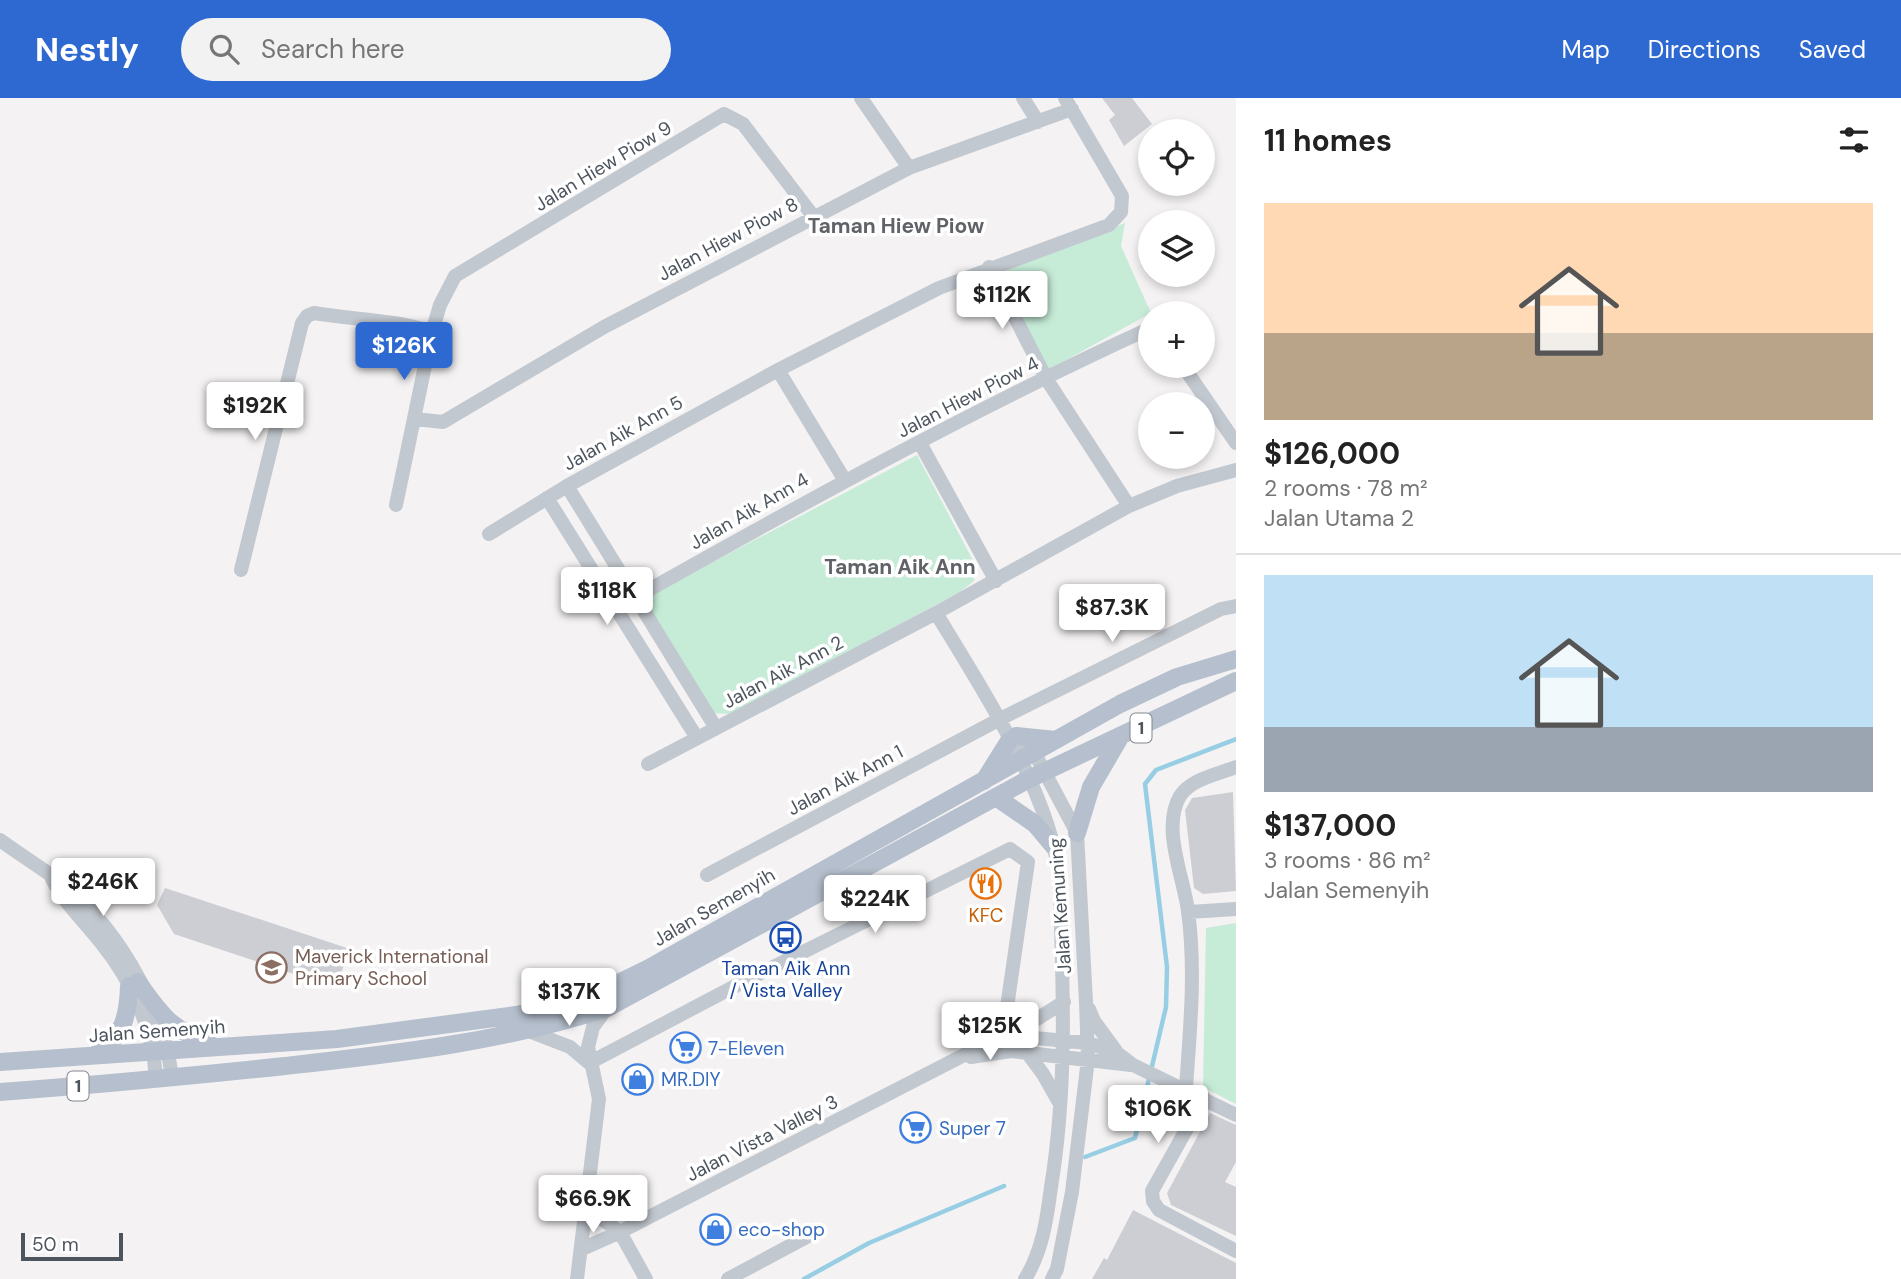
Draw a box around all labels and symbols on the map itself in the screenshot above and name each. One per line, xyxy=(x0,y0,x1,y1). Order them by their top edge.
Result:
street label: Jalan Hiew Piow 9 xyxy=(530,115,676,217)
street label: Jalan Hiew Piow 8 xyxy=(654,191,802,287)
district label: Taman Hiew Piow xyxy=(808,212,984,240)
pin: $112K xyxy=(953,272,1051,331)
pin: $126K xyxy=(355,322,453,382)
street label: Jalan Hiew Piow 4 xyxy=(893,351,1043,443)
pin: $192K xyxy=(206,382,304,442)
street label: Jalan Aik Ann 5 xyxy=(559,390,687,476)
street label: Jalan Aik Ann 4 xyxy=(685,467,813,555)
district label: Taman Aik Ann xyxy=(824,553,976,581)
pin: $118K xyxy=(558,568,656,627)
pin: $87.3K xyxy=(1055,584,1169,644)
street label: Jalan Aik Ann 2 xyxy=(719,630,847,714)
road number: 1 xyxy=(1130,714,1152,742)
street label: Jalan Aik Ann 1 xyxy=(783,739,907,821)
street label: Jalan Kemuning xyxy=(1043,837,1077,975)
pin: $246K xyxy=(54,858,152,918)
street label: Jalan Semenyih xyxy=(649,862,779,952)
restaurant icon: KFC xyxy=(969,867,1003,901)
pin: $224K xyxy=(826,876,924,935)
place label: KFC xyxy=(969,903,1003,928)
bus stop icon: Taman Aik Ann / Vista Valley xyxy=(769,920,803,954)
place label: Maverick International Primary School xyxy=(295,944,488,991)
school or university icon: Maverick International Primary School xyxy=(255,950,289,984)
place label: Taman Aik Ann / Vista Valley xyxy=(721,956,851,1003)
pin: $137K xyxy=(520,968,618,1028)
pin: $125K xyxy=(941,1002,1039,1062)
street label: Jalan Semenyih xyxy=(88,1014,226,1048)
supermarket icon: 7-Eleven xyxy=(668,1031,702,1065)
place label: 7-Eleven xyxy=(708,1036,784,1061)
shop icon: MR.DIY xyxy=(621,1062,655,1096)
place label: MR.DIY xyxy=(661,1067,721,1092)
road number: 1 xyxy=(68,1071,88,1100)
pin: $106K xyxy=(1109,1086,1207,1145)
street label: Jalan Vista Valley 3 xyxy=(682,1089,842,1187)
supermarket icon: Super 7 xyxy=(899,1111,933,1145)
place label: Super 7 xyxy=(939,1116,1006,1141)
pin: $66.9K xyxy=(536,1176,650,1235)
shop icon: eco-shop xyxy=(698,1212,732,1246)
place label: eco-shop xyxy=(738,1217,825,1242)
scale bar xyxy=(21,1230,122,1262)

